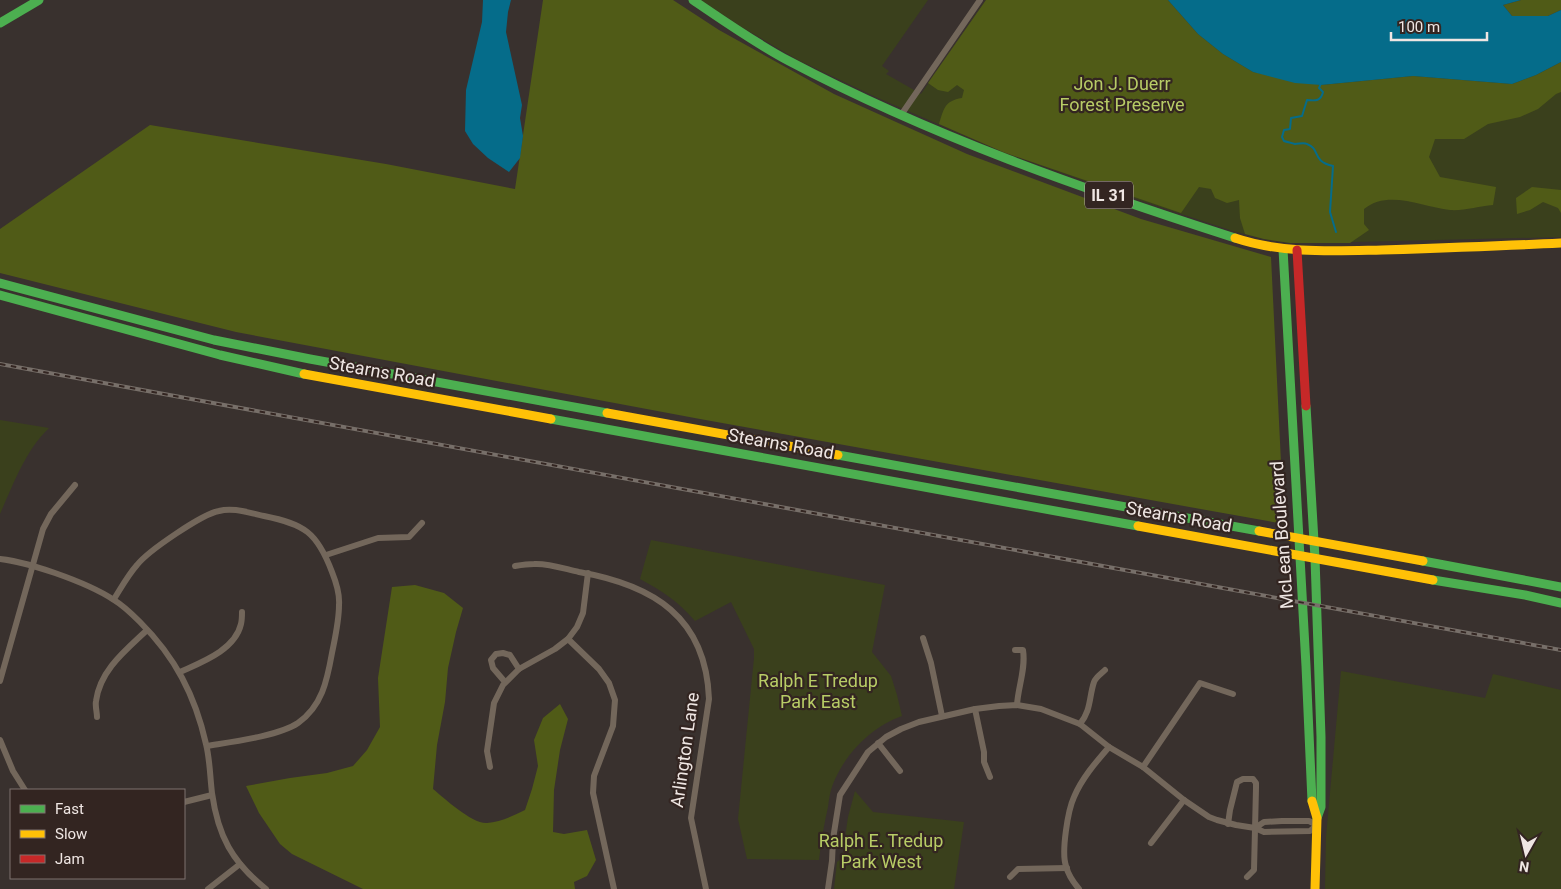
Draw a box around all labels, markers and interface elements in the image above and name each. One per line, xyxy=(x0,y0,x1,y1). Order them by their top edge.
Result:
scale bar xyxy=(1391,10,1487,42)
text: 100 m xyxy=(1398,18,1440,36)
park label: Jon J. Duerr Forest Preserve xyxy=(1059,73,1185,115)
road number: IL 31 xyxy=(1085,182,1133,208)
street label: Stearns Road xyxy=(328,352,437,391)
street label: Stearns Road xyxy=(727,424,836,463)
street label: McLean Boulevard xyxy=(1266,460,1297,610)
street label: Stearns Road xyxy=(1125,497,1234,536)
park label: Ralph E Tredup Park East xyxy=(758,670,878,712)
street label: Arlington Lane xyxy=(666,691,703,809)
legend xyxy=(10,789,185,879)
text: Fast xyxy=(55,800,84,818)
text: Slow xyxy=(55,825,87,843)
north arrow xyxy=(1501,829,1551,879)
park label: Ralph E. Tredup Park West xyxy=(819,830,943,872)
text: Jam xyxy=(55,850,85,868)
text: N xyxy=(1518,858,1530,875)

